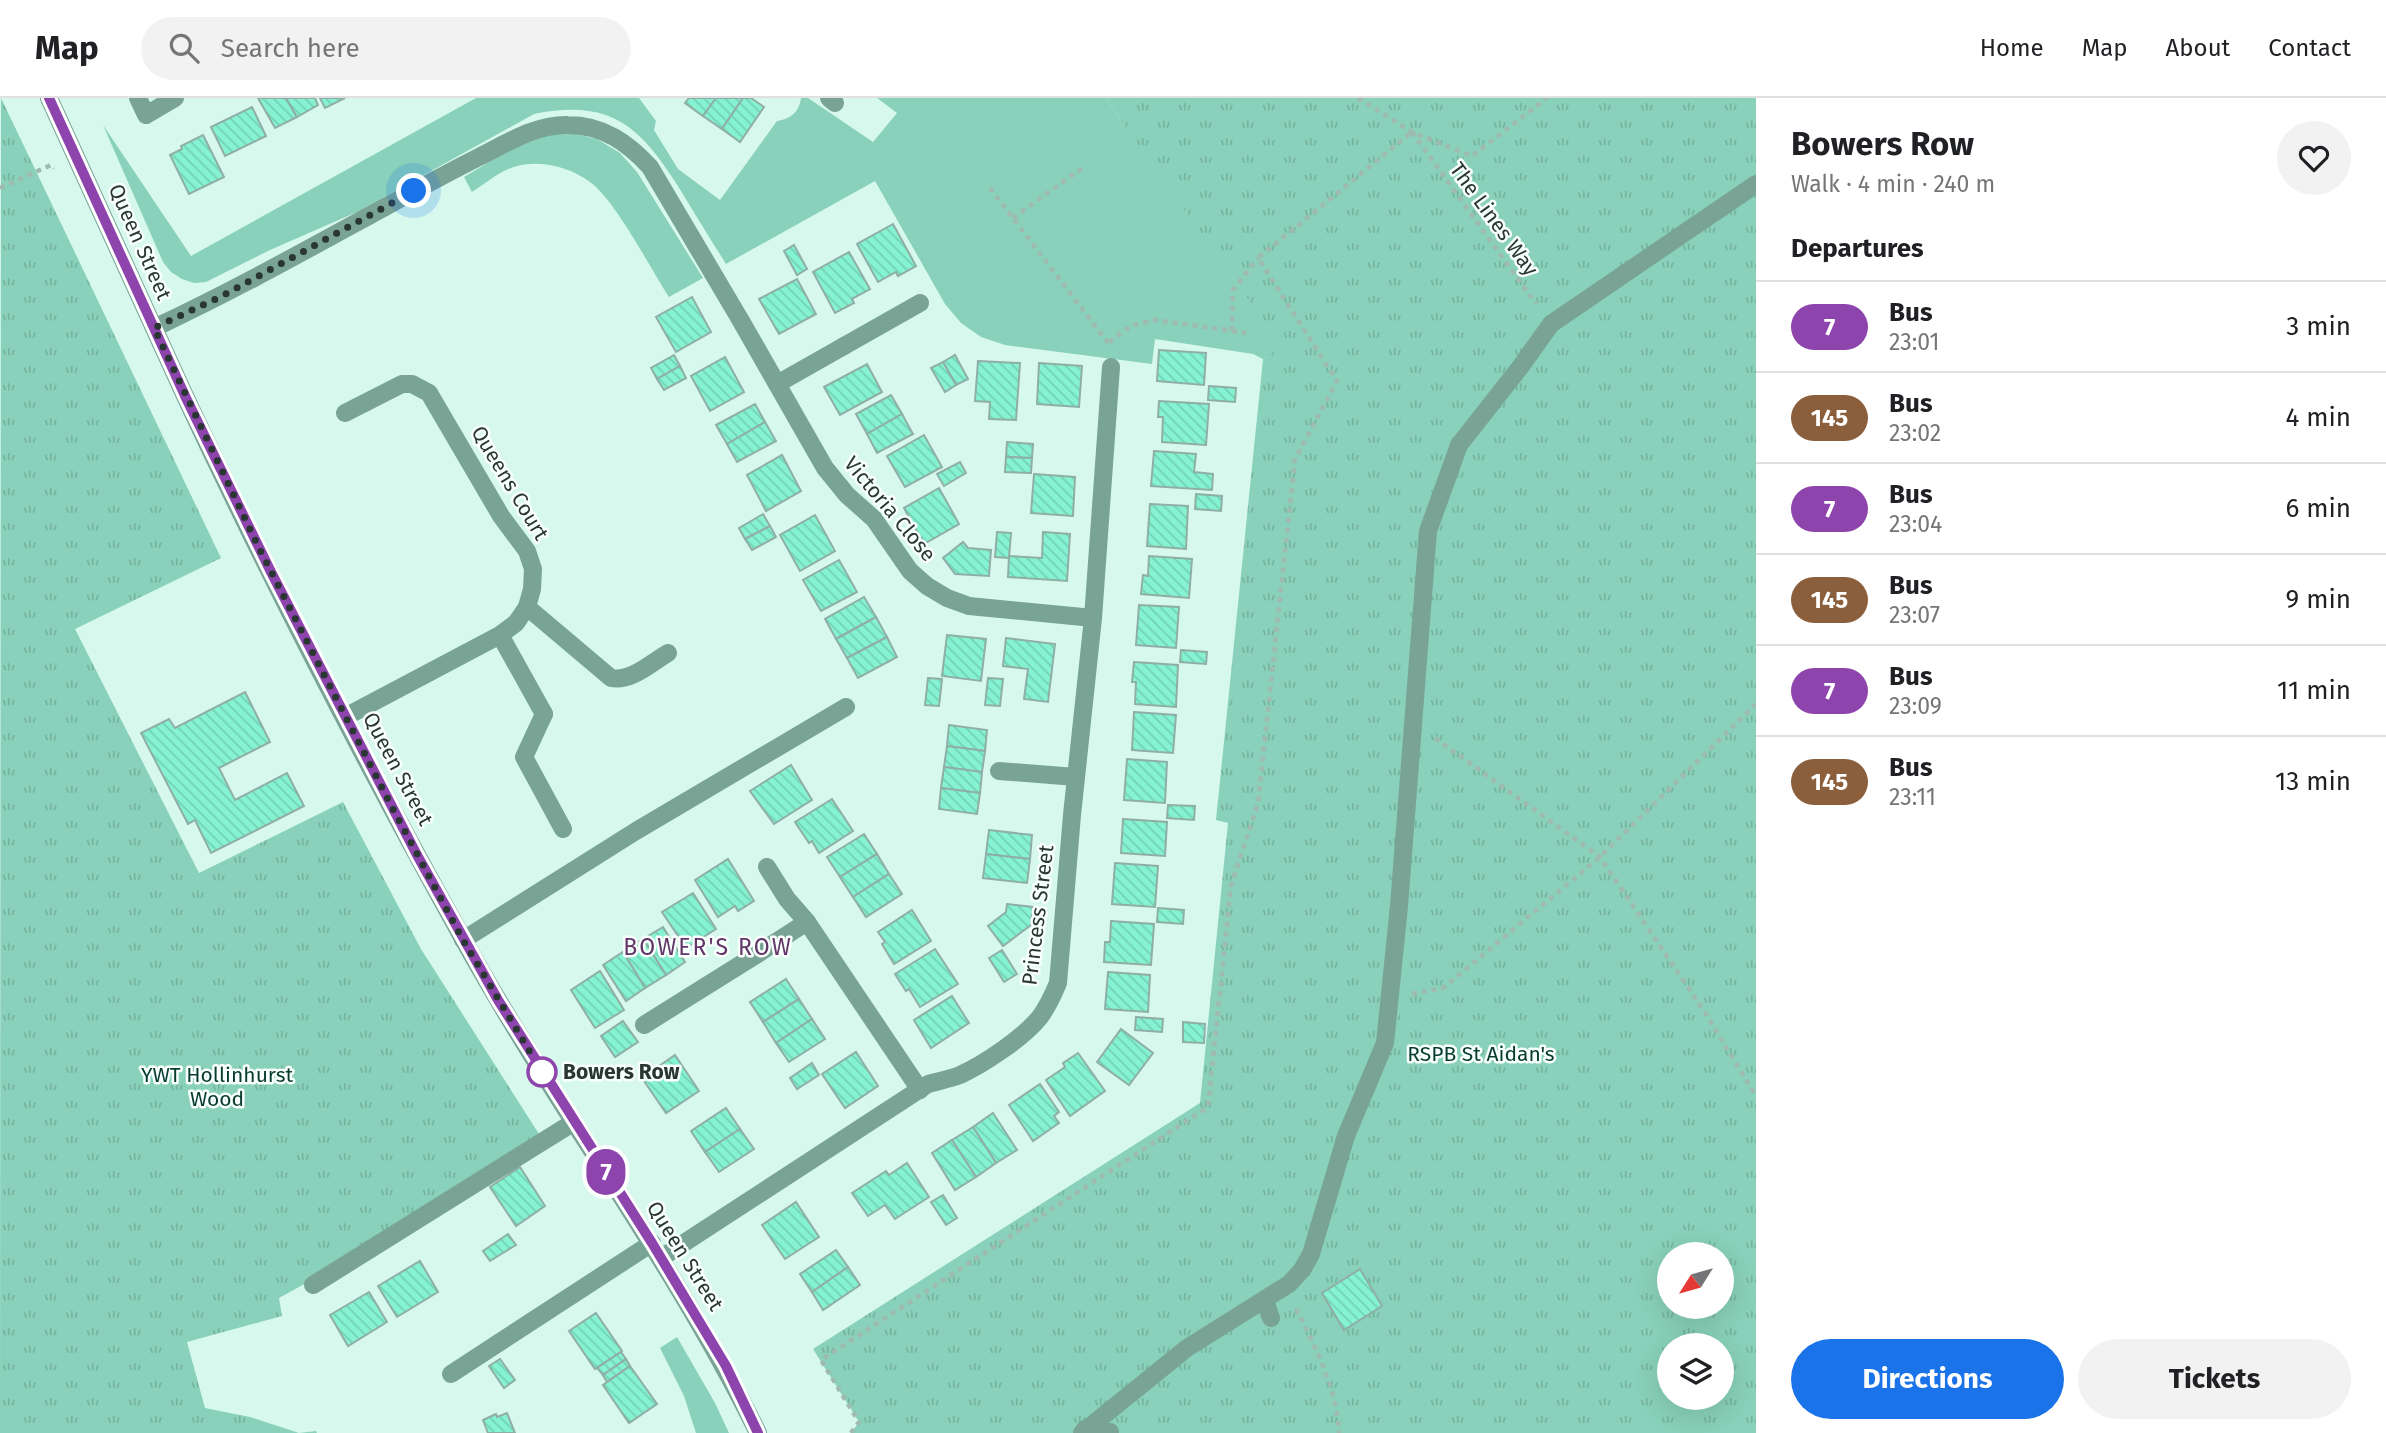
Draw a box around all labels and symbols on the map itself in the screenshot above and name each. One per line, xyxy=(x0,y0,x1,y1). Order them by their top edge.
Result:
street label: The Lines Way xyxy=(1444,157,1544,281)
your location xyxy=(396,173,431,208)
street label: Queen Street xyxy=(103,180,177,305)
street label: Queens Court xyxy=(466,421,555,545)
street label: Victoria Close xyxy=(838,451,942,567)
street label: Queen Street xyxy=(357,708,439,830)
street label: Princess Street xyxy=(1016,843,1060,987)
district label: BOWER'S ROW xyxy=(623,933,793,961)
park label: RSPB St Aidan's xyxy=(1407,1041,1555,1067)
marker: Bowers Row xyxy=(527,1057,557,1087)
place label: Bowers Row xyxy=(563,1059,680,1085)
park label: YWT Hollinhurst Wood xyxy=(141,1062,293,1112)
line badge: 7 xyxy=(583,1149,629,1195)
street label: Queen Street xyxy=(641,1196,729,1316)
north arrow xyxy=(1657,1242,1734,1320)

